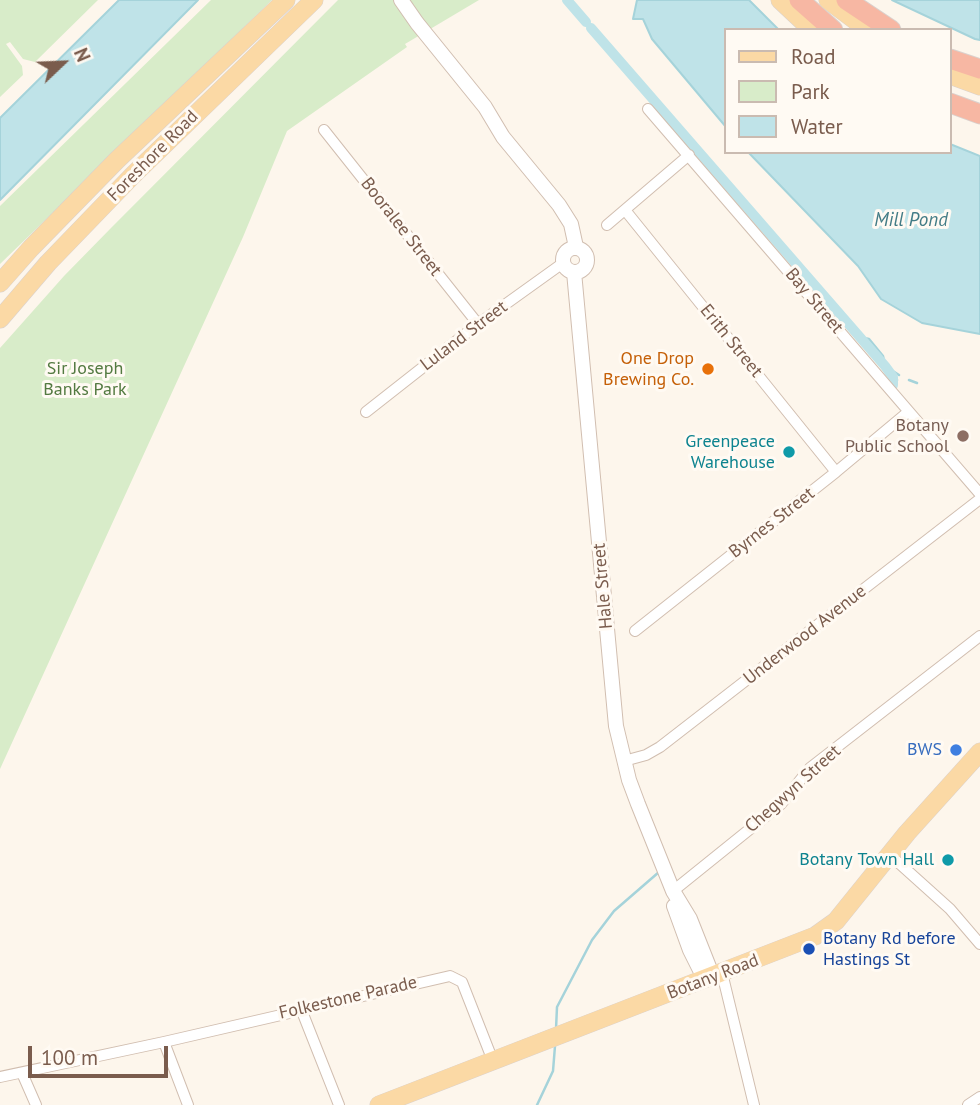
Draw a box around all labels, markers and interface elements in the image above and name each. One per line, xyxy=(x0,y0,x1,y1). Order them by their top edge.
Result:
north arrow xyxy=(28,28,98,98)
legend xyxy=(724,28,952,154)
text: Road xyxy=(791,43,835,70)
text: N xyxy=(69,44,96,65)
text: Park xyxy=(791,78,830,105)
street label: Foreshore Road xyxy=(103,106,203,206)
text: Water xyxy=(791,113,843,140)
street label: Booralee Street xyxy=(356,173,446,281)
water label: Mill Pond xyxy=(874,210,948,232)
street label: Bay Street xyxy=(780,264,848,338)
street label: Luland Street xyxy=(416,296,512,376)
street label: Erith Street xyxy=(695,300,767,382)
place label: One Drop Brewing Co. xyxy=(603,348,694,390)
park label: Sir Joseph Banks Park xyxy=(43,358,127,400)
marker: One Drop Brewing Co. xyxy=(700,361,716,377)
place label: Botany Public School xyxy=(845,415,949,458)
marker: Botany Public School xyxy=(955,428,971,444)
place label: Greenpeace Warehouse xyxy=(685,431,775,474)
marker: Greenpeace Warehouse xyxy=(781,444,797,460)
street label: Byrnes Street xyxy=(725,483,819,563)
street label: Hale Street xyxy=(588,542,618,630)
street label: Underwood Avenue xyxy=(739,580,871,690)
place label: BWS xyxy=(907,739,942,761)
street label: Chegwyn Street xyxy=(741,740,845,838)
marker: BWS xyxy=(948,742,964,758)
place label: Botany Town Hall xyxy=(799,849,934,871)
marker: Botany Town Hall xyxy=(940,852,956,868)
place label: Botany Rd before Hastings St xyxy=(823,928,956,970)
marker: Botany Rd before Hastings St xyxy=(801,941,817,957)
street label: Botany Road xyxy=(664,950,762,1004)
street label: Folkestone Parade xyxy=(277,972,419,1024)
scale bar xyxy=(32,1032,172,1076)
text: 100 m xyxy=(41,1044,98,1071)

